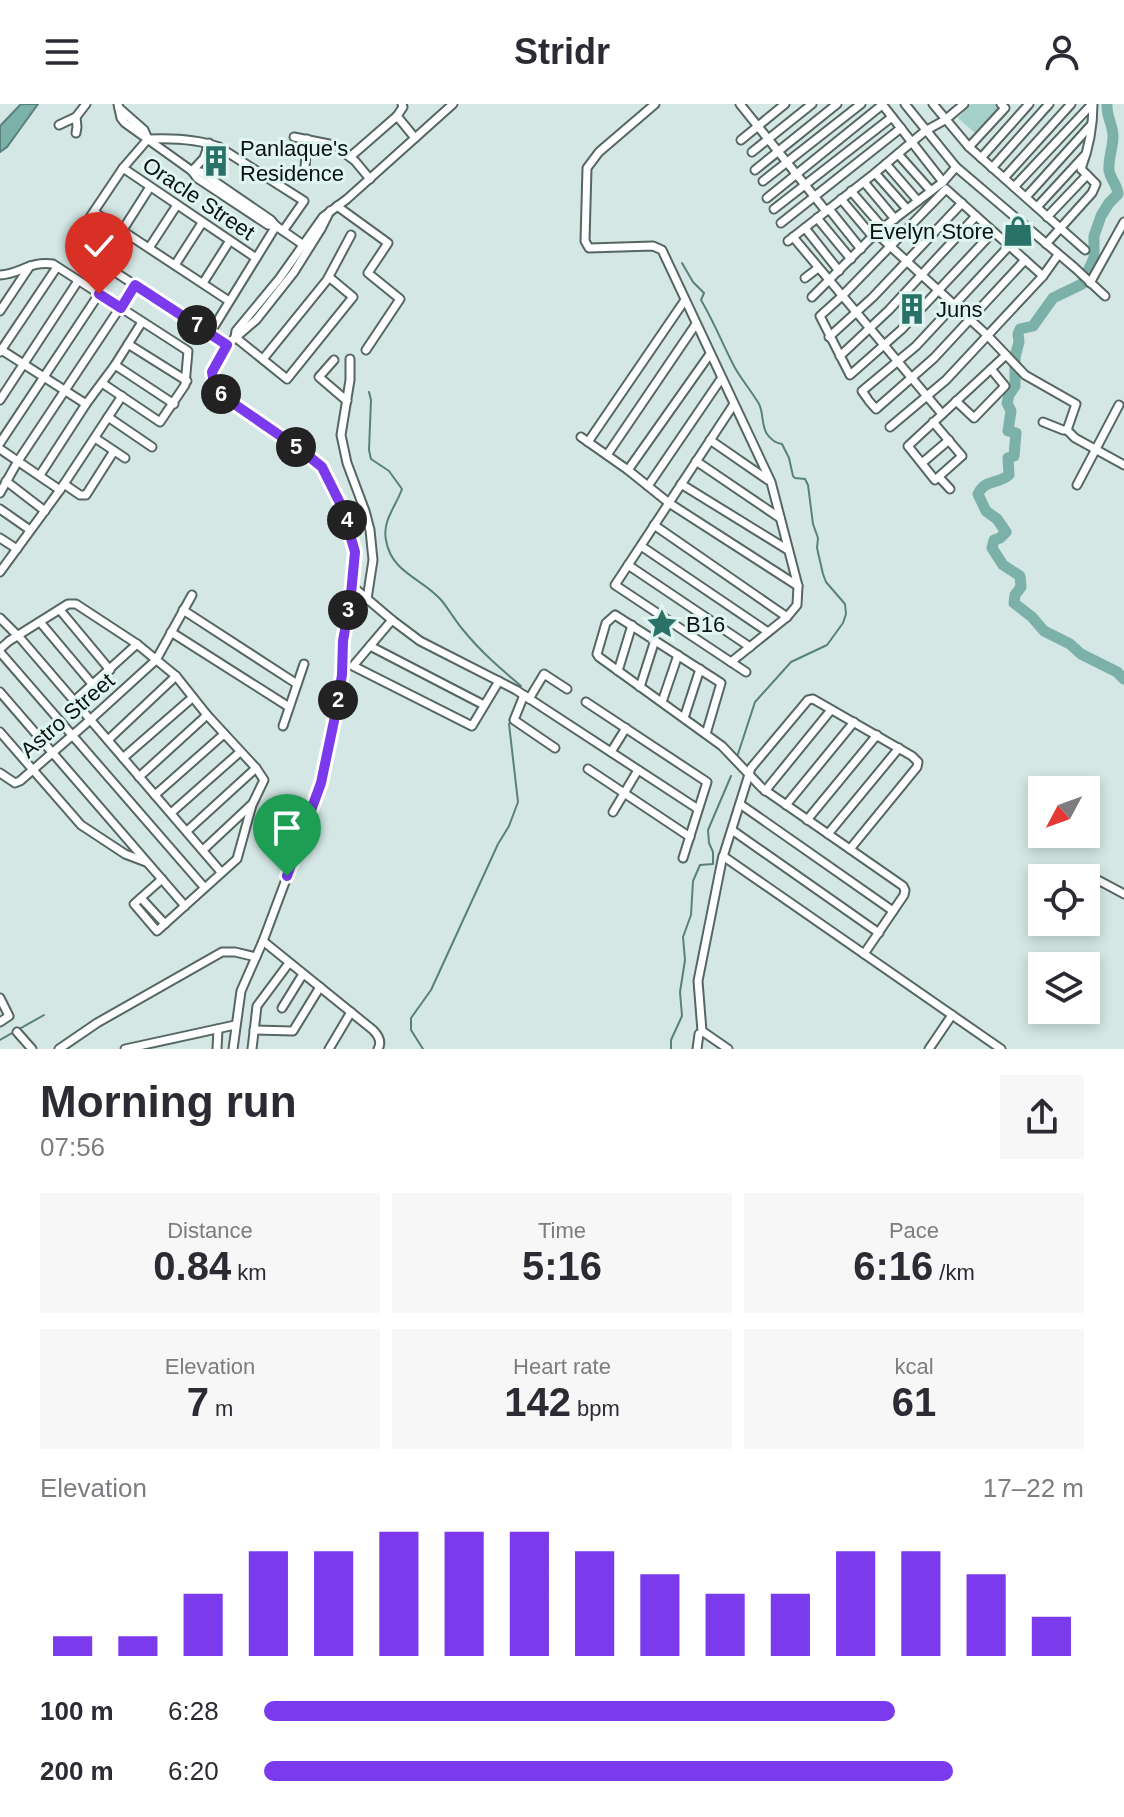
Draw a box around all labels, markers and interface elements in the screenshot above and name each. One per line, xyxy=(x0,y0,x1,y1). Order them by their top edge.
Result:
icon: menu xyxy=(40,30,84,74)
icon: person xyxy=(1040,30,1084,74)
text: Stridr xyxy=(514,31,610,72)
place label: Panlaque's Residence xyxy=(240,136,348,186)
building icon: Panlaque's Residence xyxy=(199,144,233,178)
street label: Oracle Street xyxy=(138,152,259,245)
pin xyxy=(65,212,133,294)
shop icon: Evelyn Store xyxy=(1001,214,1035,248)
place label: Evelyn Store xyxy=(869,219,994,244)
icon: check xyxy=(77,224,121,268)
building icon: Juns xyxy=(895,292,929,326)
place label: Juns xyxy=(936,297,982,322)
pin: 7 xyxy=(177,305,217,345)
text: 7 xyxy=(191,312,203,337)
pin: 6 xyxy=(201,374,241,414)
text: 6 xyxy=(215,381,227,406)
pin: 5 xyxy=(276,427,316,467)
text: 5 xyxy=(290,434,302,459)
pin: 4 xyxy=(327,500,367,540)
text: 4 xyxy=(341,507,353,532)
pin: 3 xyxy=(328,590,368,630)
text: 3 xyxy=(342,597,354,622)
place icon: B16 xyxy=(645,607,679,641)
place label: B16 xyxy=(686,612,725,637)
street label: Astro Street xyxy=(15,668,119,763)
pin: 2 xyxy=(318,680,358,720)
text: 2 xyxy=(332,687,344,712)
north arrow xyxy=(1028,776,1100,848)
map controls xyxy=(1028,776,1100,1024)
pin xyxy=(253,794,321,876)
icon: arrive xyxy=(265,806,309,850)
button: locate xyxy=(1028,864,1100,936)
button: layers xyxy=(1028,952,1100,1024)
button: share xyxy=(1000,1075,1084,1159)
text: Morning run xyxy=(40,1077,297,1126)
text: 07:56 xyxy=(40,1132,105,1162)
text: Distance xyxy=(167,1218,253,1243)
text: Time xyxy=(538,1218,586,1243)
text: Pace xyxy=(889,1218,939,1243)
text: 0.84 xyxy=(153,1244,231,1288)
text: 5:16 xyxy=(522,1244,602,1288)
text: 6:16 xyxy=(853,1244,933,1288)
text: km xyxy=(231,1260,267,1285)
text: /km xyxy=(933,1260,975,1285)
text: Elevation xyxy=(165,1354,255,1379)
text: Heart rate xyxy=(513,1354,611,1379)
text: kcal xyxy=(894,1354,934,1379)
text: 7 xyxy=(187,1380,209,1424)
text: 142 xyxy=(504,1380,571,1424)
text: 61 xyxy=(892,1380,936,1424)
text: m xyxy=(209,1396,233,1421)
text: bpm xyxy=(571,1396,620,1421)
text: Elevation xyxy=(40,1473,147,1503)
text: 17–22 m xyxy=(983,1473,1084,1503)
text: 100 m xyxy=(40,1696,114,1726)
text: 6:28 xyxy=(168,1696,219,1726)
text: 200 m xyxy=(40,1756,114,1786)
text: 6:20 xyxy=(168,1756,219,1786)

